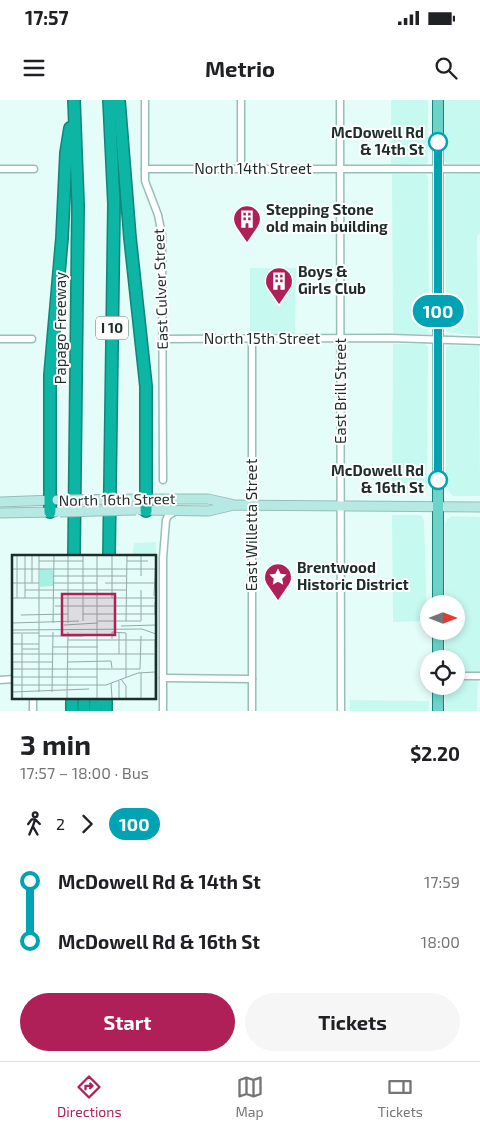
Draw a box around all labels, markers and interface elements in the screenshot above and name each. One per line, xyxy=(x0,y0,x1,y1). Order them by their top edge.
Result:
text: 17:57 xyxy=(25,6,69,29)
icon: menu xyxy=(20,54,48,82)
icon: search xyxy=(432,54,460,82)
text: Metrio xyxy=(205,55,275,81)
place label: McDowell Rd & 14th St xyxy=(331,123,424,158)
marker: McDowell Rd & 14th St xyxy=(428,132,448,152)
street label: North 14th Street xyxy=(194,159,312,177)
place label: Stepping Stone old main building xyxy=(266,200,388,235)
building icon: Stepping Stone old main building xyxy=(232,204,262,243)
street label: East Culver Street xyxy=(149,228,171,350)
place label: Boys & Girls Club xyxy=(298,262,366,297)
building icon: Boys & Girls Club xyxy=(264,266,294,305)
street label: Papago Freeway xyxy=(51,272,69,384)
line badge: 100 xyxy=(409,295,467,327)
text: 100 xyxy=(423,300,453,322)
road number: I 10 xyxy=(96,317,128,340)
street label: North 15th Street xyxy=(204,329,320,347)
street label: East Brill Street xyxy=(331,338,349,444)
street label: East Willetta Street xyxy=(242,458,260,591)
place label: McDowell Rd & 16th St xyxy=(331,461,424,496)
marker: McDowell Rd & 16th St xyxy=(428,470,448,490)
street label: North 16th Street xyxy=(58,489,176,509)
inset map xyxy=(12,555,156,698)
place label: Brentwood Historic District xyxy=(297,558,409,593)
place icon: Brentwood Historic District xyxy=(263,562,293,601)
north arrow xyxy=(420,595,465,640)
map controls xyxy=(420,595,465,695)
button: locate xyxy=(420,650,465,695)
text: 3 min xyxy=(20,727,91,761)
text: $2.20 xyxy=(410,742,460,765)
text: 17:57 – 18:00 · Bus xyxy=(20,763,149,782)
icon: walk xyxy=(20,810,48,838)
icon: forward xyxy=(73,810,101,838)
text: 100 xyxy=(119,813,150,835)
text: 2 xyxy=(56,814,65,833)
text: McDowell Rd & 14th St xyxy=(58,870,261,893)
text: 17:59 xyxy=(424,872,460,891)
text: McDowell Rd & 16th St xyxy=(58,930,260,953)
text: 18:00 xyxy=(421,932,460,951)
button: Start xyxy=(20,993,235,1051)
button: Tickets xyxy=(245,993,460,1051)
tab: Directions xyxy=(57,1073,122,1120)
tab: Map xyxy=(236,1073,264,1120)
tab: Tickets xyxy=(378,1073,423,1120)

